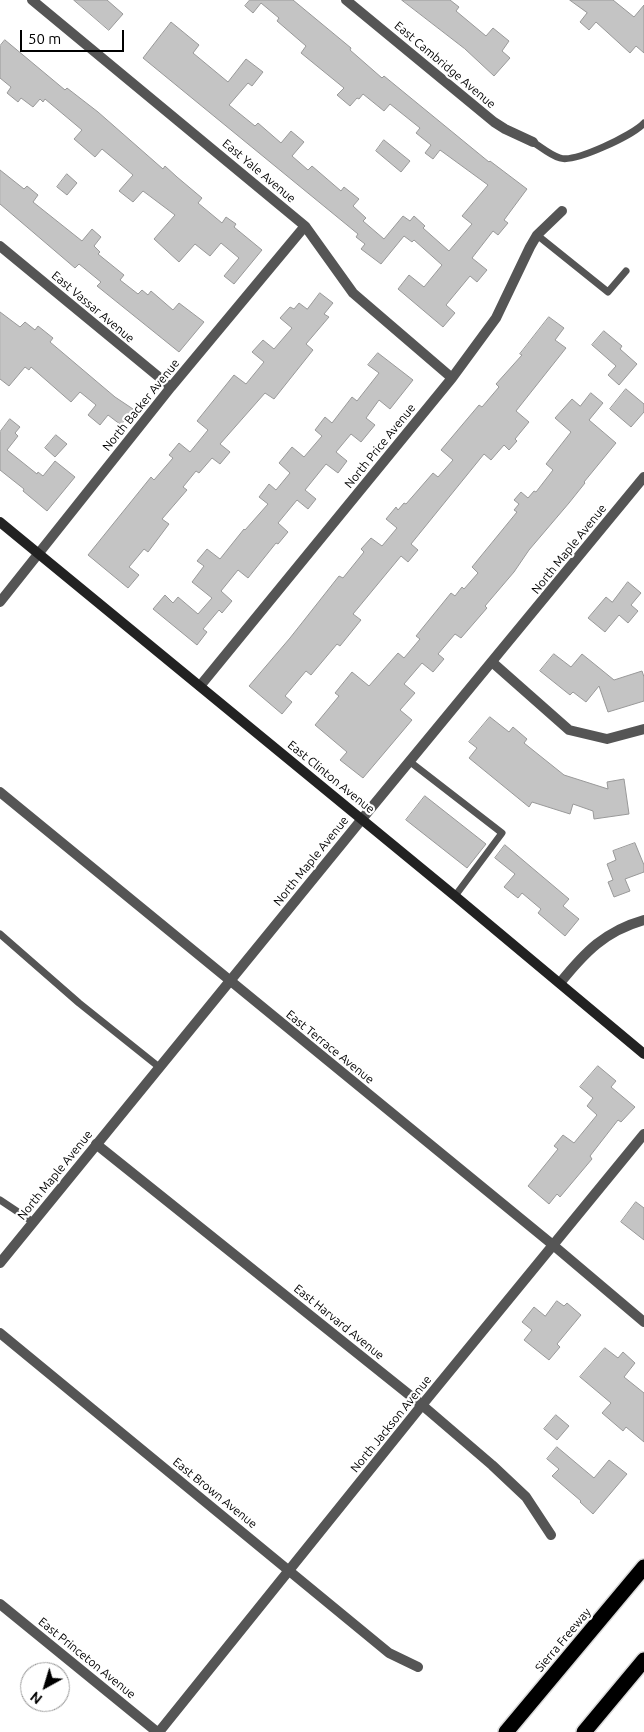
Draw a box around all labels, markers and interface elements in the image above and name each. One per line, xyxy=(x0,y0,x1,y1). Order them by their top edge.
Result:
street label: East Cambridge Avenue xyxy=(391,18,499,112)
scale bar xyxy=(22,20,126,52)
text: 50 m xyxy=(28,30,61,47)
street label: East Yale Avenue xyxy=(219,136,299,206)
street label: East Vassar Avenue xyxy=(49,268,137,346)
street label: North Backer Avenue xyxy=(100,356,182,454)
street label: North Price Avenue xyxy=(342,401,418,491)
street label: North Maple Avenue xyxy=(528,501,610,597)
street label: East Clinton Avenue xyxy=(285,738,377,816)
street label: North Maple Avenue xyxy=(270,813,352,909)
street label: East Terrace Avenue xyxy=(283,1007,377,1087)
street label: North Maple Avenue xyxy=(14,1127,96,1223)
street label: East Harvard Avenue xyxy=(291,1281,387,1363)
street label: North Jackson Avenue xyxy=(348,1373,434,1475)
street label: East Brown Avenue xyxy=(170,1455,260,1531)
street label: Sierra Freeway xyxy=(532,1605,594,1675)
street label: East Princeton Avenue xyxy=(35,1614,139,1702)
north arrow xyxy=(20,1662,70,1712)
text: N xyxy=(27,1688,45,1707)

